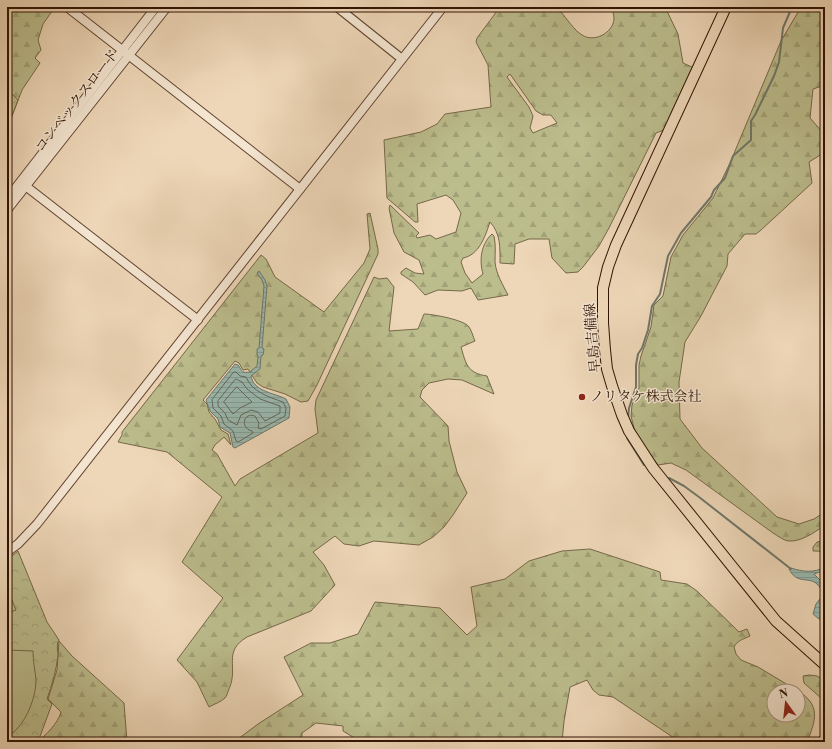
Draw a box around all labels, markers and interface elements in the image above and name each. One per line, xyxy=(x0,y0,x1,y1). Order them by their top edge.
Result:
street label: コンベックスロード xyxy=(31,46,123,156)
street label: 早島吉備線 xyxy=(581,302,605,374)
place label: ノリタケ株式会社 xyxy=(590,388,701,406)
marker: ノリタケ株式会社 xyxy=(577,392,587,402)
north arrow xyxy=(766,683,806,723)
text: N xyxy=(778,686,790,702)

